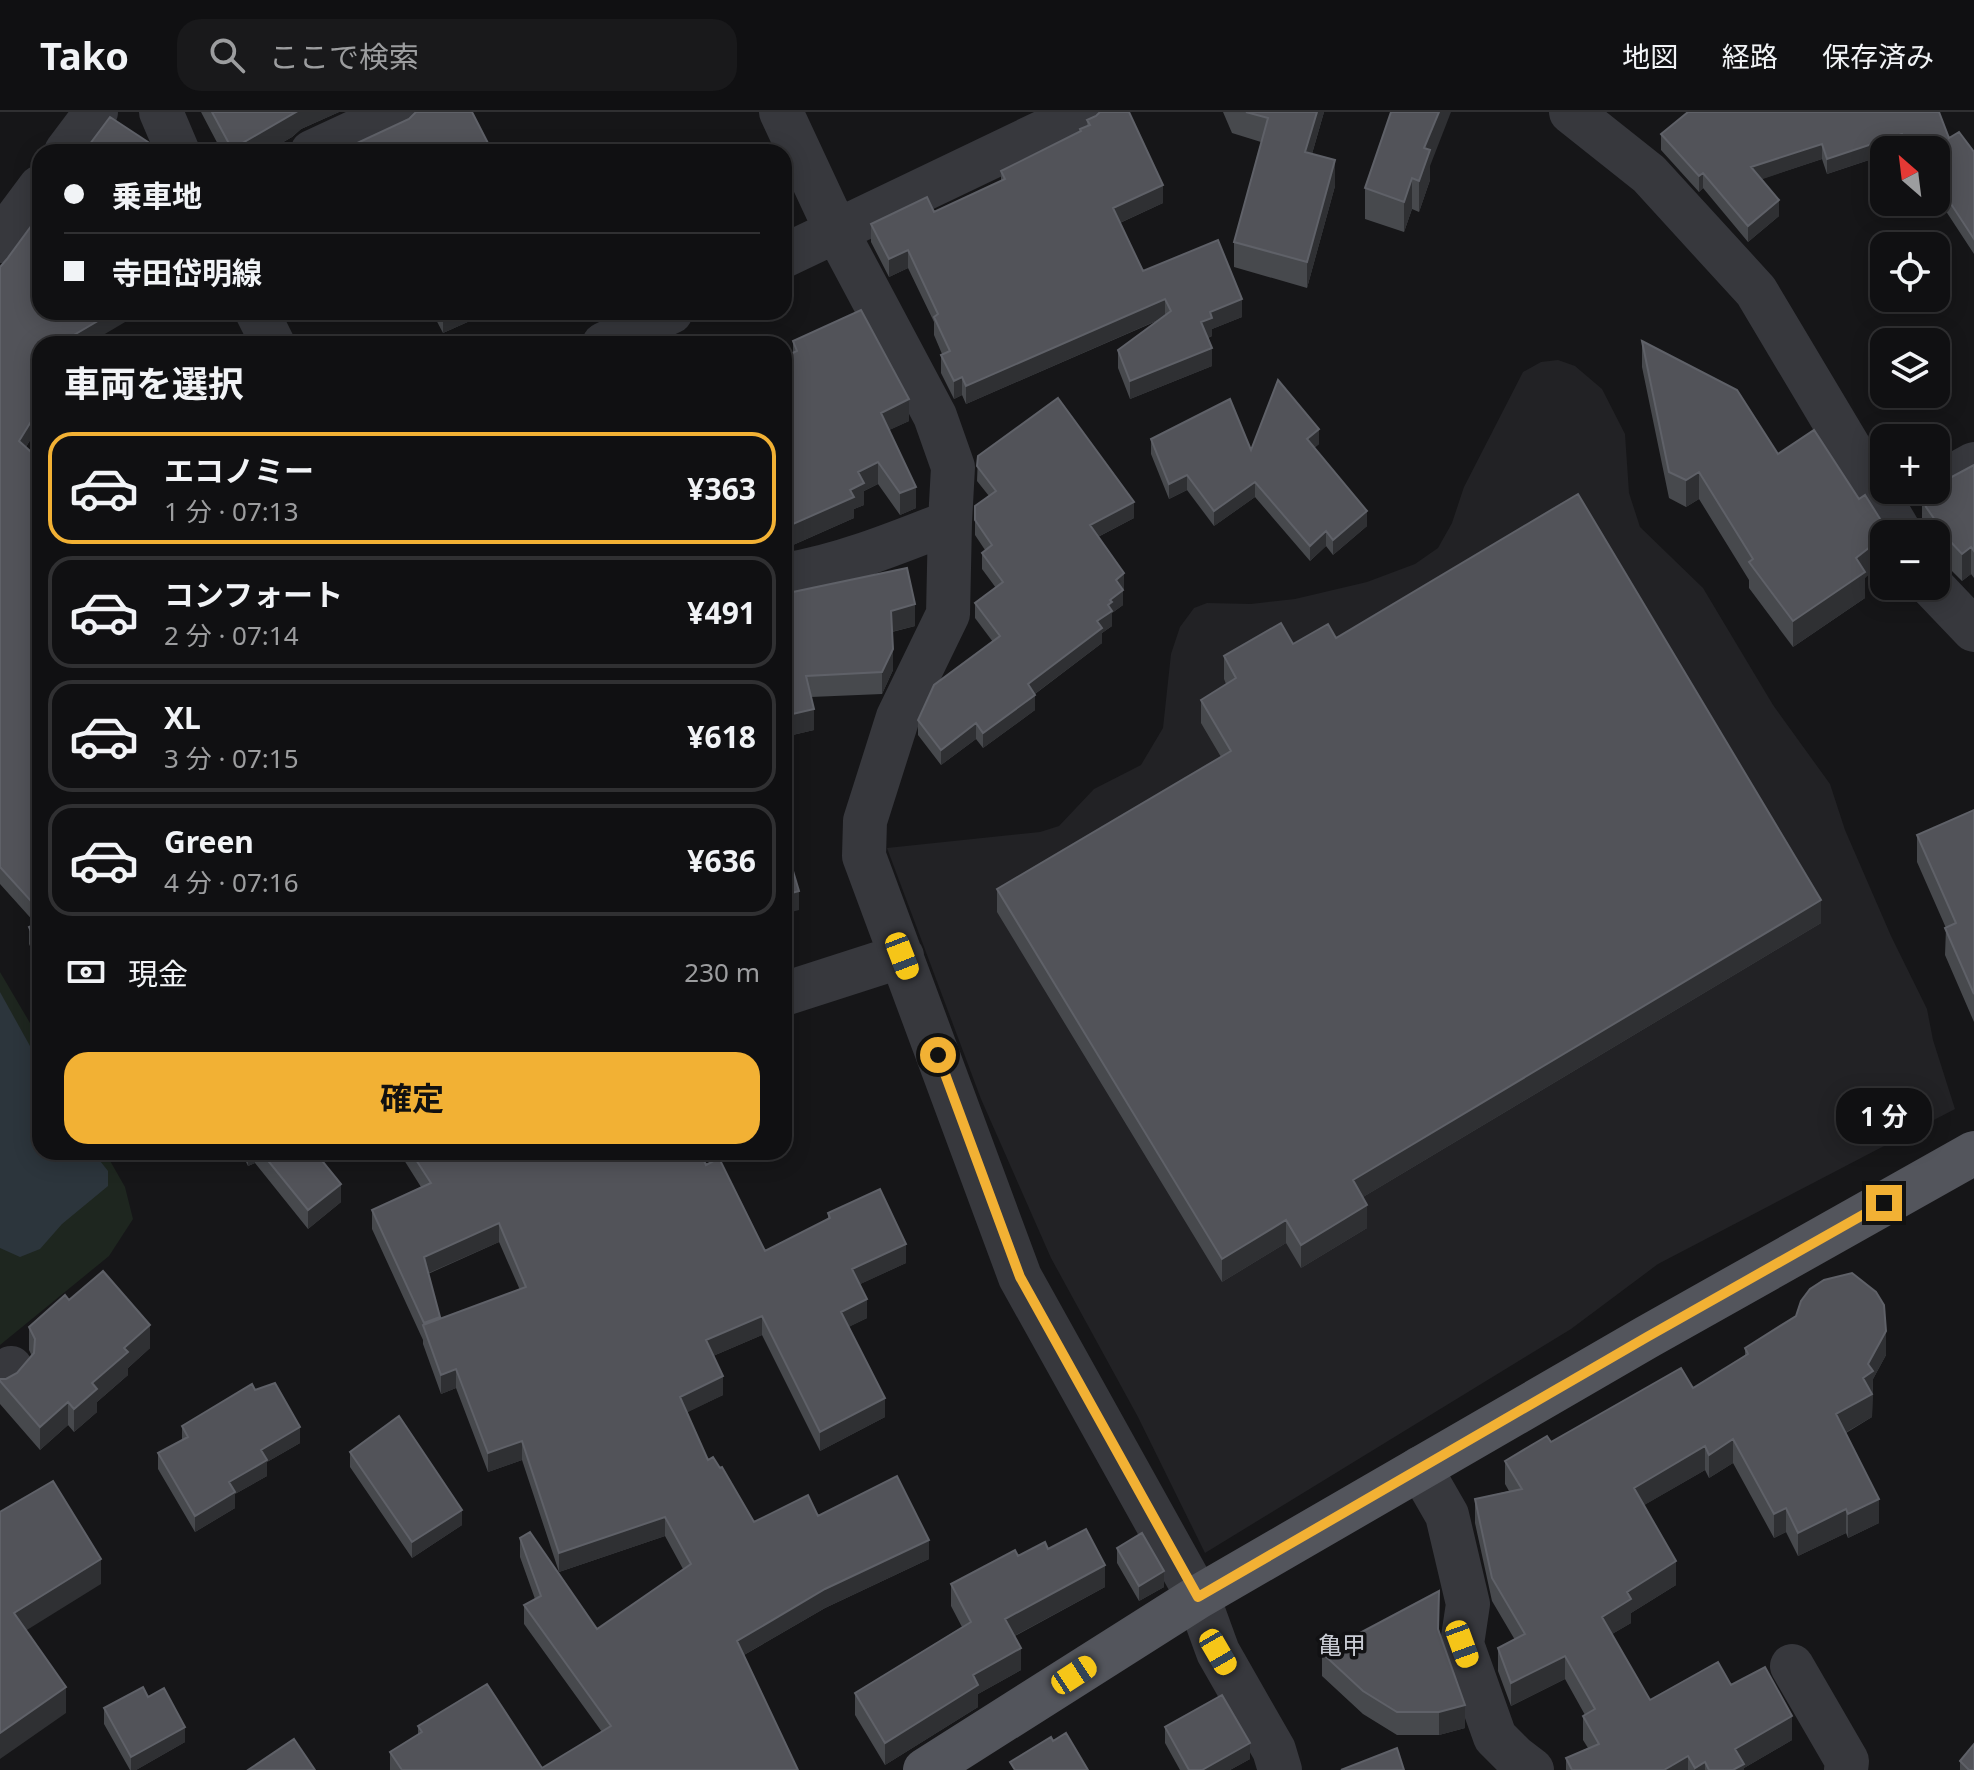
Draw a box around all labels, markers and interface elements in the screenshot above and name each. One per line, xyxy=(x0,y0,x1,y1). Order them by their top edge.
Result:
search box xyxy=(177,19,737,91)
text: Tako xyxy=(40,29,129,81)
icon: search xyxy=(205,33,249,77)
text: ここで検索 xyxy=(269,36,419,77)
text: 地図 xyxy=(1622,37,1678,75)
text: 経路 xyxy=(1722,37,1778,75)
text: 保存済み xyxy=(1822,37,1934,75)
north arrow xyxy=(1870,136,1950,216)
map controls xyxy=(1870,136,1950,600)
text: 乗車地 xyxy=(112,175,202,216)
button: locate xyxy=(1870,232,1950,312)
text: 寺田岱明線 xyxy=(112,252,262,293)
button: layers xyxy=(1870,328,1950,408)
text: 車両を選択 xyxy=(64,359,244,408)
button: + xyxy=(1870,424,1950,504)
text: エコノミー xyxy=(164,450,314,491)
icon: car xyxy=(68,452,140,524)
text: ¥363 xyxy=(687,468,756,509)
text: 1 分 · 07:13 xyxy=(164,493,299,529)
button: − xyxy=(1870,520,1950,600)
text: コンフォート xyxy=(164,574,343,615)
icon: car xyxy=(68,576,140,648)
text: ¥491 xyxy=(687,592,756,633)
text: 2 分 · 07:14 xyxy=(164,617,299,653)
text: XL xyxy=(164,697,201,738)
icon: car xyxy=(68,700,140,772)
text: ¥618 xyxy=(687,716,756,757)
text: 3 分 · 07:15 xyxy=(164,740,299,776)
text: Green xyxy=(164,821,254,862)
icon: car xyxy=(68,824,140,896)
text: ¥636 xyxy=(687,840,756,881)
text: 4 分 · 07:16 xyxy=(164,864,299,900)
car xyxy=(882,929,922,983)
icon: cash xyxy=(64,950,108,994)
text: 現金 xyxy=(128,953,188,994)
text: 230 m xyxy=(684,954,760,990)
route start xyxy=(920,1037,956,1073)
button: 確定 xyxy=(64,1052,760,1144)
callout: 1 分 xyxy=(1836,1087,1932,1143)
text: 1 分 xyxy=(1860,1098,1908,1134)
route end xyxy=(1866,1185,1902,1221)
car xyxy=(1443,1617,1481,1671)
car xyxy=(1196,1625,1240,1679)
district label: 亀甲 xyxy=(1318,1628,1366,1661)
car xyxy=(1047,1652,1101,1698)

